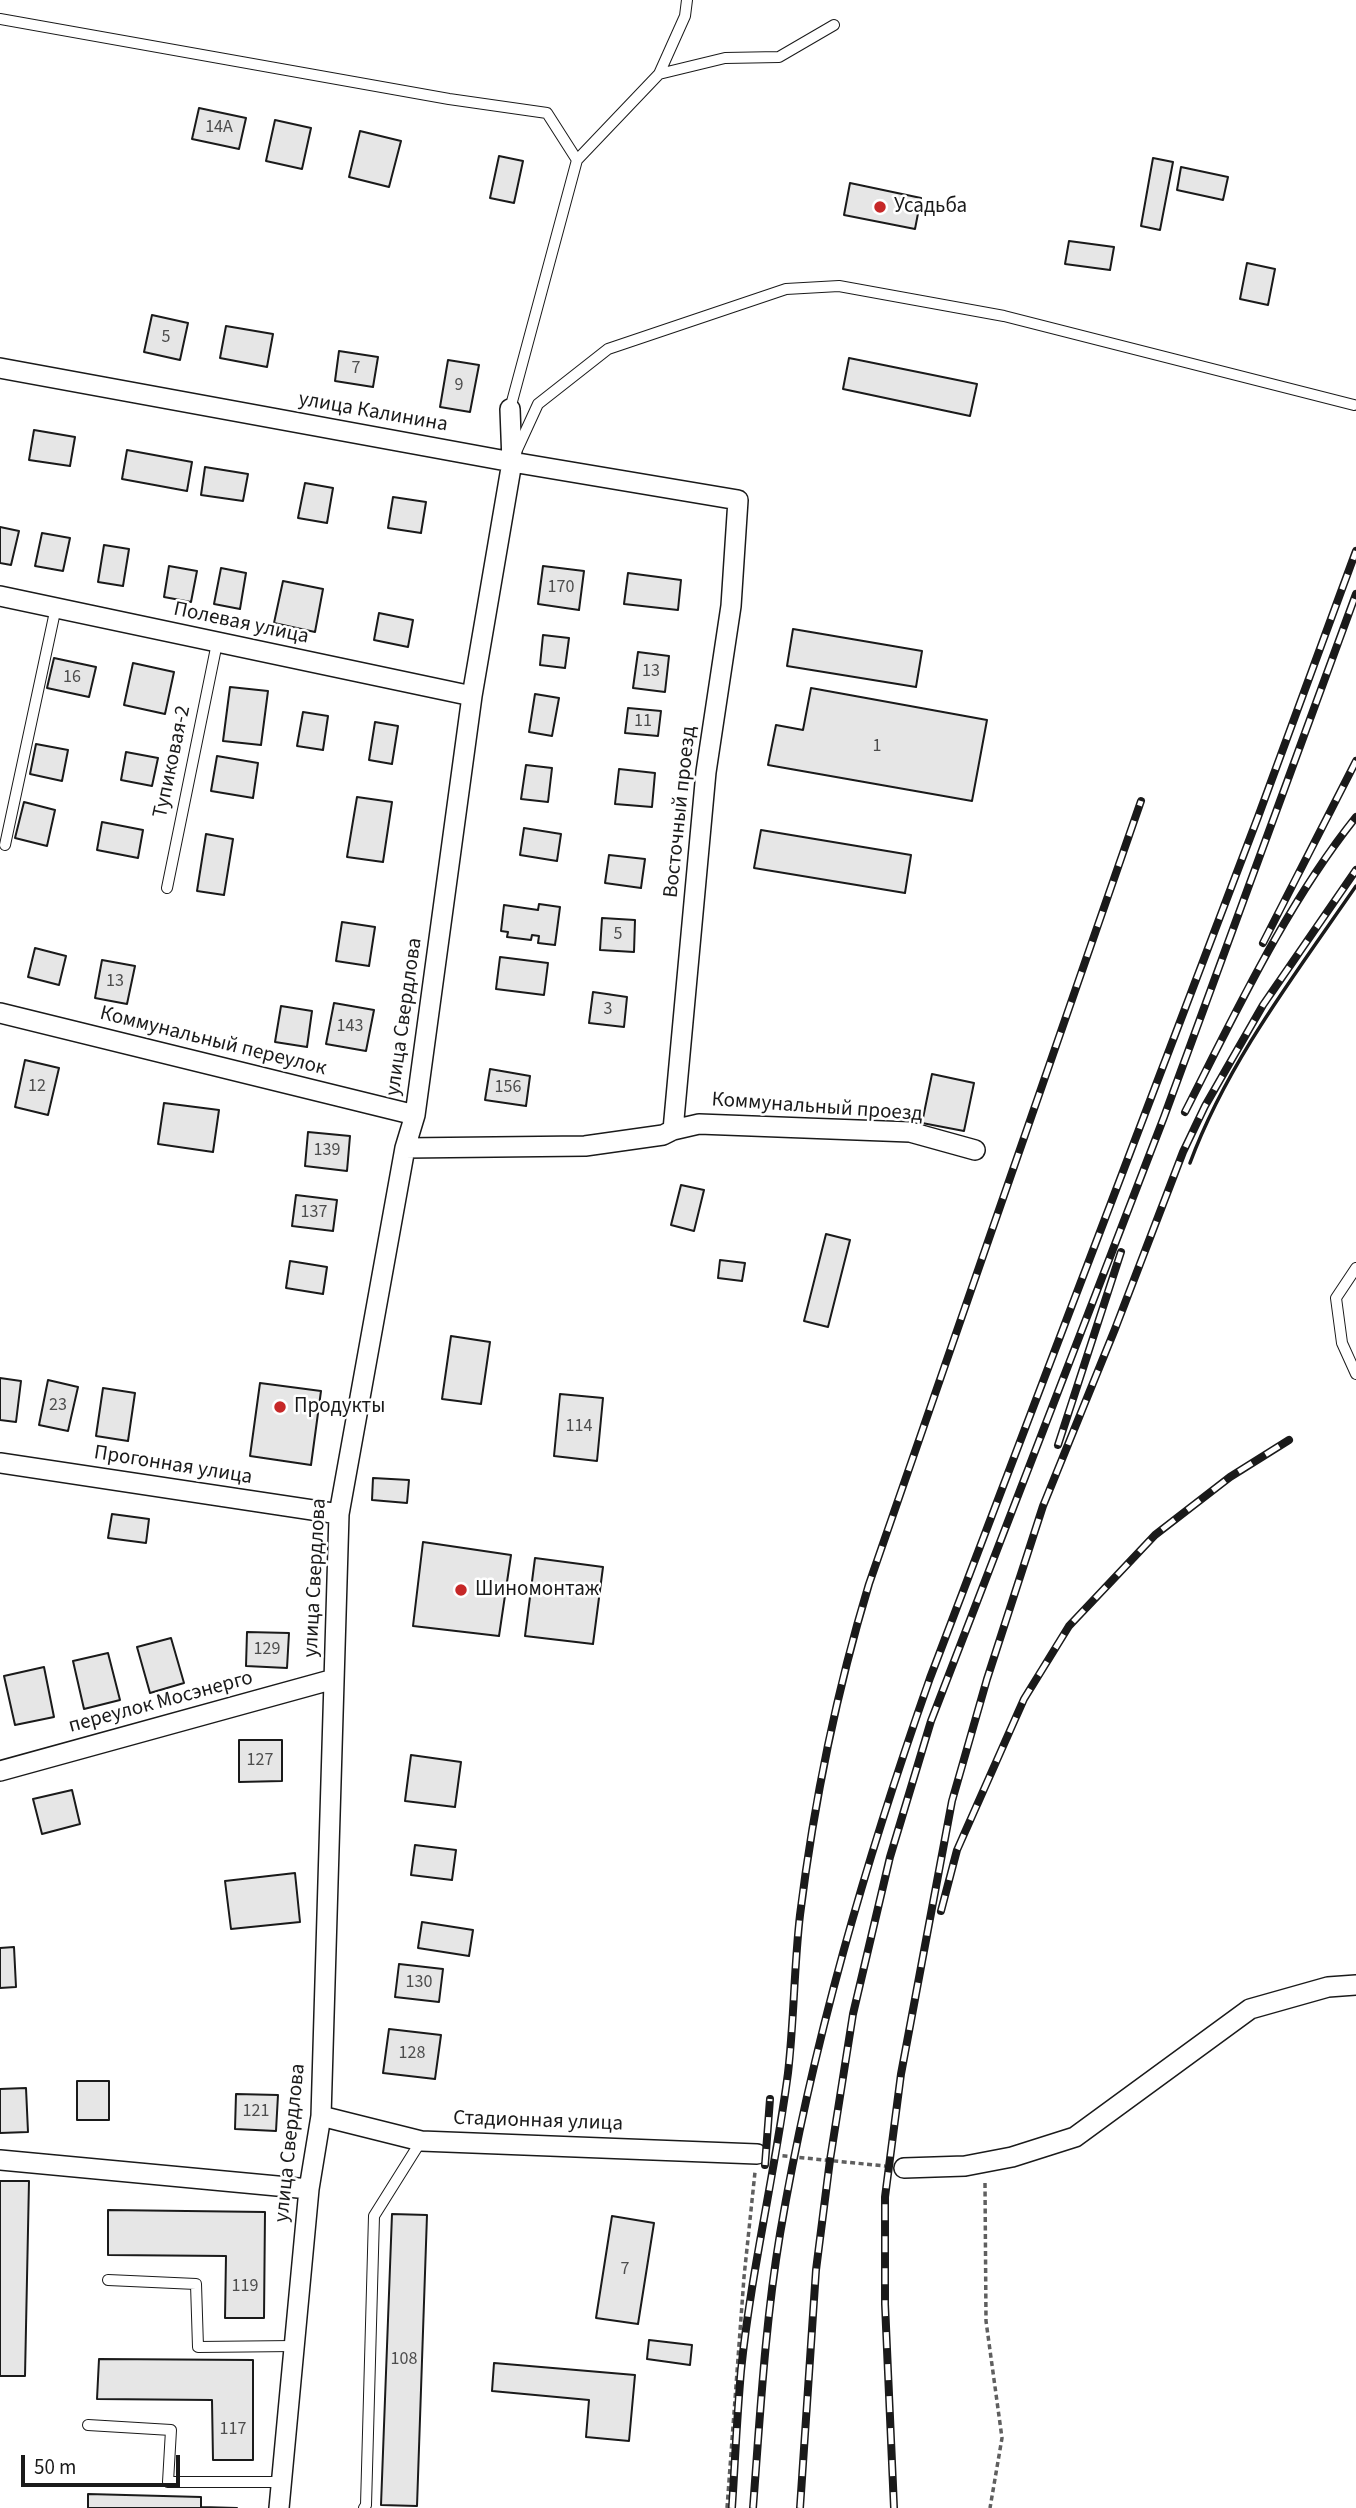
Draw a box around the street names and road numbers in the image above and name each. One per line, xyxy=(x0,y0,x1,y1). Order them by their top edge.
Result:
street label: улица Калинина xyxy=(296,387,450,439)
street label: Полевая улица xyxy=(171,597,311,651)
street label: Тупиковая-2 xyxy=(149,703,197,821)
street label: Восточный проезд xyxy=(659,725,703,899)
street label: улица Свердлова xyxy=(381,936,429,1098)
street label: Коммунальный переулок xyxy=(97,1002,329,1082)
street label: Коммунальный проезд xyxy=(711,1088,923,1128)
street label: Прогонная улица xyxy=(92,1441,254,1491)
street label: улица Свердлова xyxy=(299,1498,333,1658)
street label: переулок Мосэнерго xyxy=(66,1666,256,1740)
street label: улица Свердлова xyxy=(270,2062,312,2224)
street label: Стадионная улица xyxy=(453,2106,623,2138)

